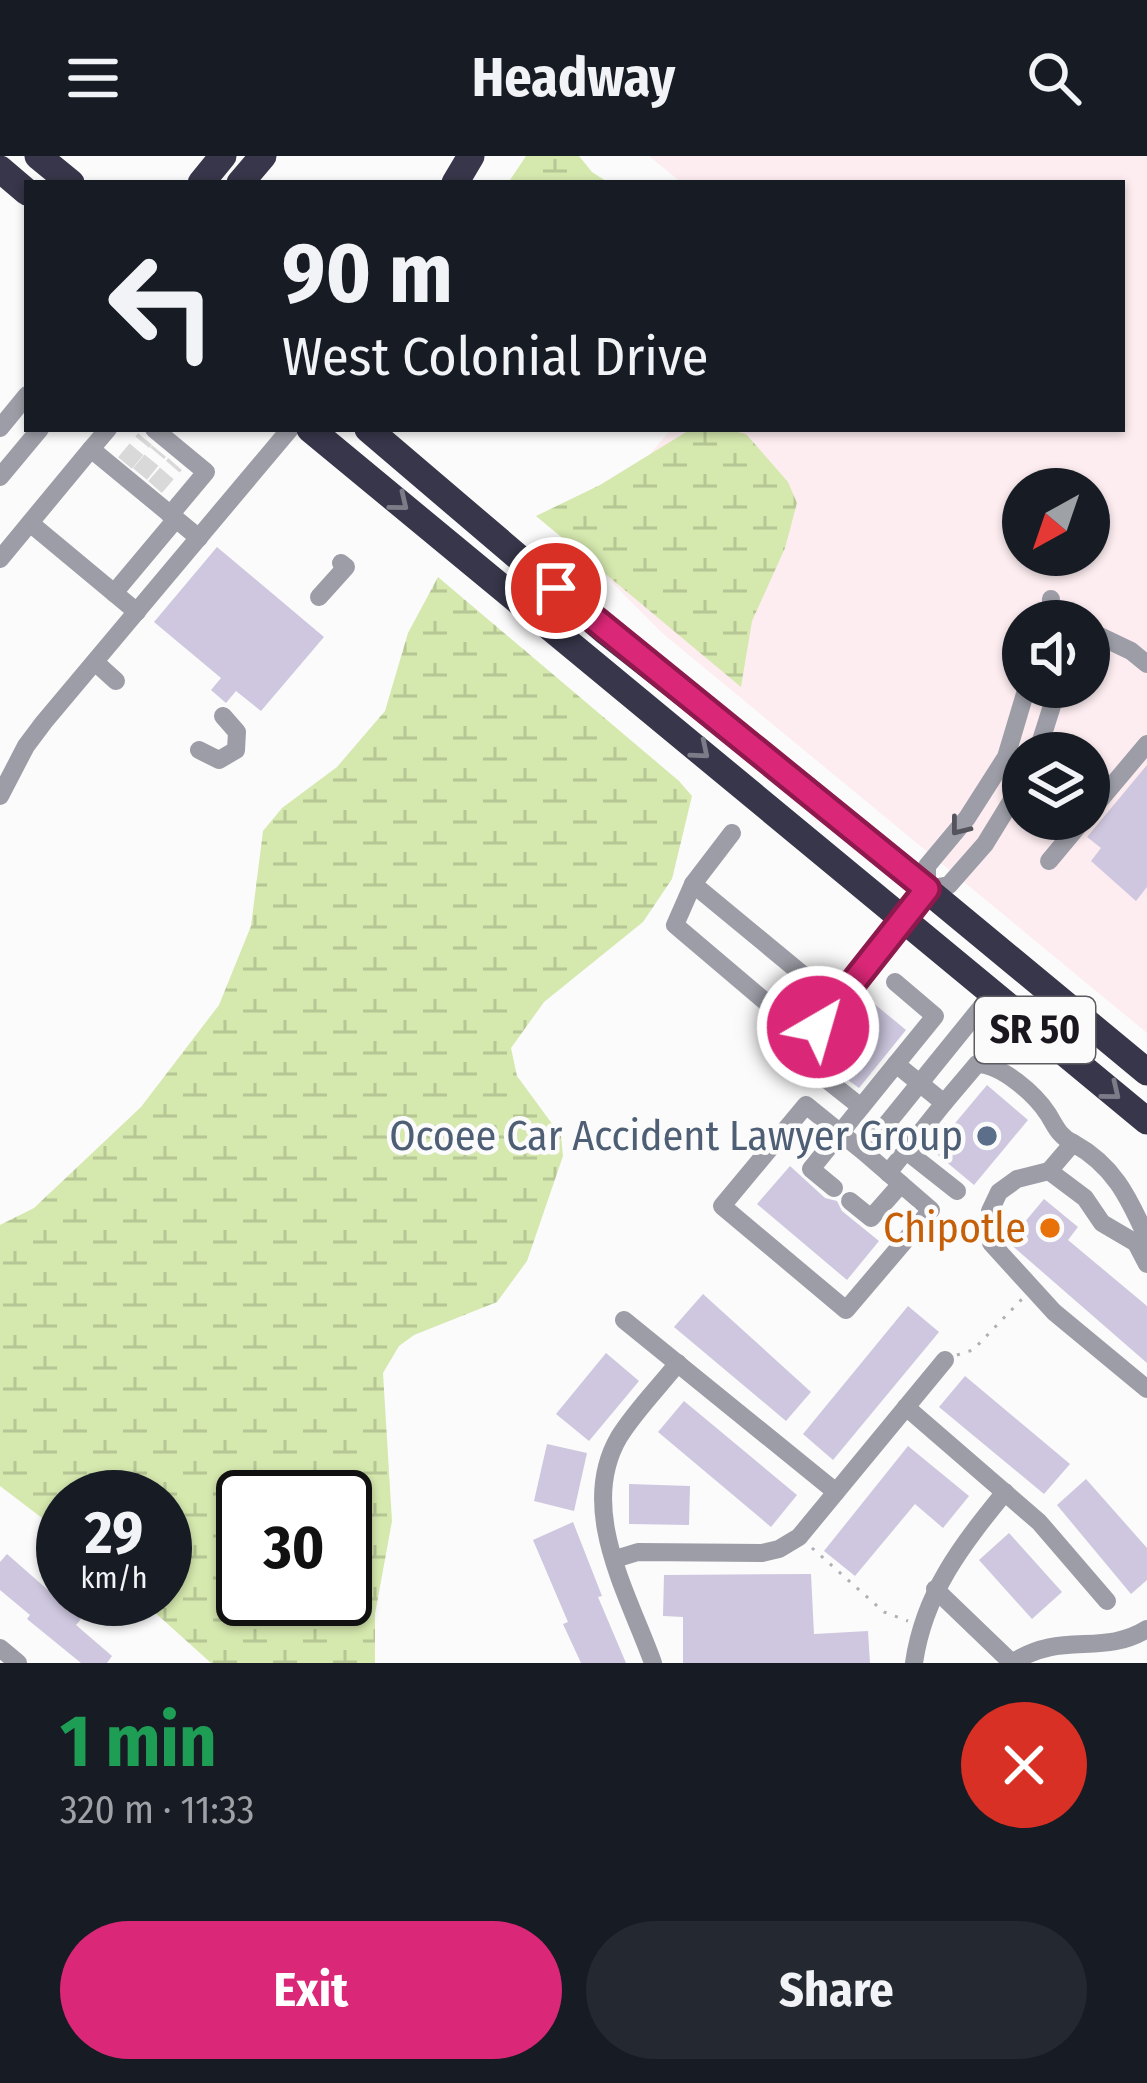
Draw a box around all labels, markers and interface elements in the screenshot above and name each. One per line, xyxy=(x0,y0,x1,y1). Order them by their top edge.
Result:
icon: menu xyxy=(60,45,126,111)
icon: search xyxy=(1021,45,1087,111)
text: Headway xyxy=(472,46,675,110)
text: 90 m xyxy=(282,223,453,324)
icon: left xyxy=(84,228,240,384)
text: West Colonial Drive xyxy=(282,325,708,389)
north arrow xyxy=(1002,468,1110,576)
map controls xyxy=(1002,468,1110,840)
one-way arrow xyxy=(386,489,408,511)
pin xyxy=(505,537,607,639)
icon: arrive xyxy=(523,555,589,621)
button: sound xyxy=(1002,600,1110,708)
button: layers xyxy=(1002,732,1110,840)
one-way arrow xyxy=(687,737,709,759)
one-way arrow xyxy=(952,813,973,835)
position arrow xyxy=(755,964,881,1090)
road number: SR 50 xyxy=(975,997,1095,1063)
one-way arrow xyxy=(1099,1078,1121,1100)
place label: Ocoee Car Accident Lawyer Group xyxy=(389,1111,963,1161)
marker: Ocoee Car Accident Lawyer Group xyxy=(974,1123,1000,1149)
place label: Chipotle xyxy=(883,1203,1026,1253)
marker: Chipotle xyxy=(1037,1215,1063,1241)
speed limit sign: 30 xyxy=(216,1470,372,1626)
text: 29 xyxy=(85,1497,143,1569)
text: km/h xyxy=(81,1560,147,1596)
text: 1 min xyxy=(60,1699,217,1785)
button: close xyxy=(961,1702,1087,1828)
text: 320 m · 11:33 xyxy=(60,1787,254,1833)
button: Exit xyxy=(60,1921,562,2059)
button: Share xyxy=(586,1921,1087,2059)

